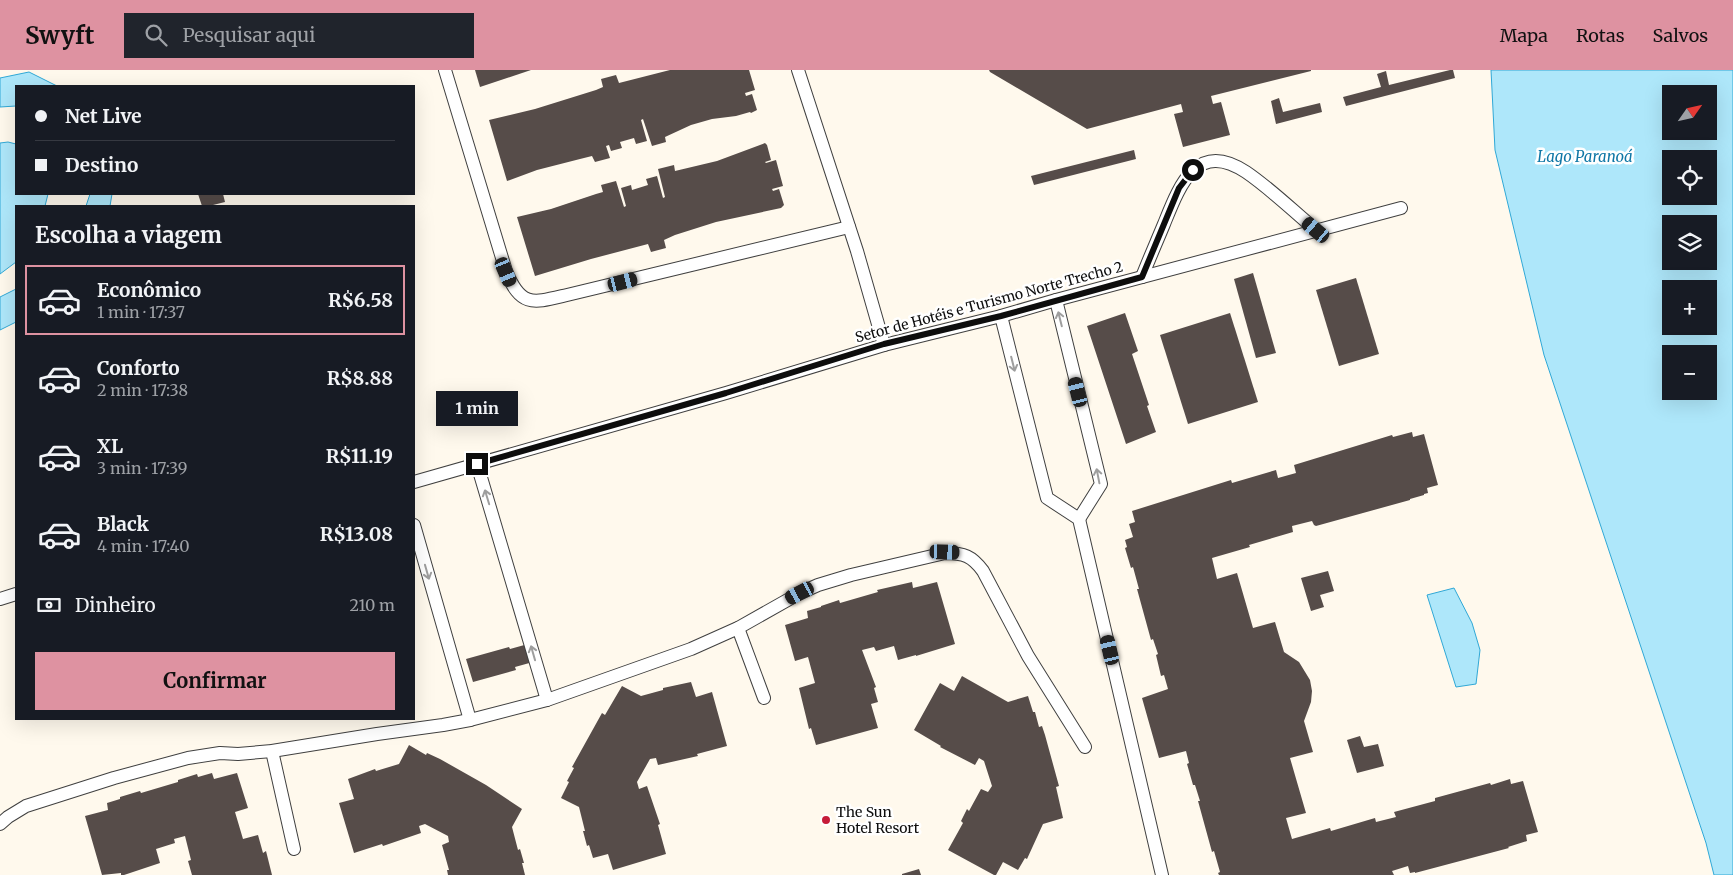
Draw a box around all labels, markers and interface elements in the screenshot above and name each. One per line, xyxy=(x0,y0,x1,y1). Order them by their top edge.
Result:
search box xyxy=(124,13,474,58)
text: Swyft xyxy=(25,20,94,51)
icon: search xyxy=(142,21,170,49)
text: Pesquisar aqui xyxy=(182,23,315,47)
text: Mapa xyxy=(1500,24,1548,47)
text: Rotas xyxy=(1576,24,1625,47)
text: Salvos xyxy=(1653,24,1708,47)
north arrow xyxy=(1662,85,1718,140)
map controls xyxy=(1662,85,1717,400)
text: Net Live xyxy=(65,104,142,128)
water label: Lago Paranoá xyxy=(1537,147,1633,166)
button: locate xyxy=(1662,150,1717,205)
text: Destino xyxy=(65,153,138,177)
route start xyxy=(1182,159,1204,181)
car xyxy=(1299,215,1332,245)
button: layers xyxy=(1662,215,1717,270)
text: Escolha a viagem xyxy=(35,221,222,249)
car xyxy=(493,255,518,289)
street label: Setor de Hotéis e Turismo Norte Trecho 2 xyxy=(853,258,1125,346)
car xyxy=(606,271,639,293)
icon: car xyxy=(37,278,82,323)
text: Econômico xyxy=(97,278,201,302)
button: + xyxy=(1662,280,1717,335)
text: R$6.58 xyxy=(328,288,393,312)
text: 1 min · 17:37 xyxy=(97,302,185,322)
one-way arrow xyxy=(1055,311,1064,327)
button: − xyxy=(1662,345,1717,400)
one-way arrow xyxy=(1009,355,1018,371)
icon: car xyxy=(37,356,82,401)
text: Conforto xyxy=(97,356,180,380)
text: R$8.88 xyxy=(327,366,393,390)
car xyxy=(1067,376,1088,408)
text: 2 min · 17:38 xyxy=(97,380,188,400)
callout: 1 min xyxy=(436,392,518,426)
text: 1 min xyxy=(455,398,499,418)
icon: car xyxy=(37,434,82,479)
text: XL xyxy=(97,434,123,458)
text: R$11.19 xyxy=(326,444,393,468)
route end xyxy=(466,453,488,475)
text: 3 min · 17:39 xyxy=(97,458,187,478)
one-way arrow xyxy=(1093,469,1103,485)
one-way arrow xyxy=(481,490,491,506)
icon: car xyxy=(37,512,82,557)
text: Black xyxy=(97,512,149,536)
text: R$13.08 xyxy=(320,522,393,546)
text: 4 min · 17:40 xyxy=(97,536,189,556)
car xyxy=(929,544,960,560)
one-way arrow xyxy=(423,564,432,580)
car xyxy=(783,579,816,607)
icon: cash xyxy=(35,591,63,619)
text: Dinheiro xyxy=(75,593,156,617)
text: 210 m xyxy=(350,595,395,615)
car xyxy=(1099,634,1120,666)
one-way arrow xyxy=(528,646,538,662)
button: Confirmar xyxy=(35,652,395,710)
place label: The Sun Hotel Resort xyxy=(836,803,920,837)
marker: The Sun Hotel Resort xyxy=(820,814,832,826)

